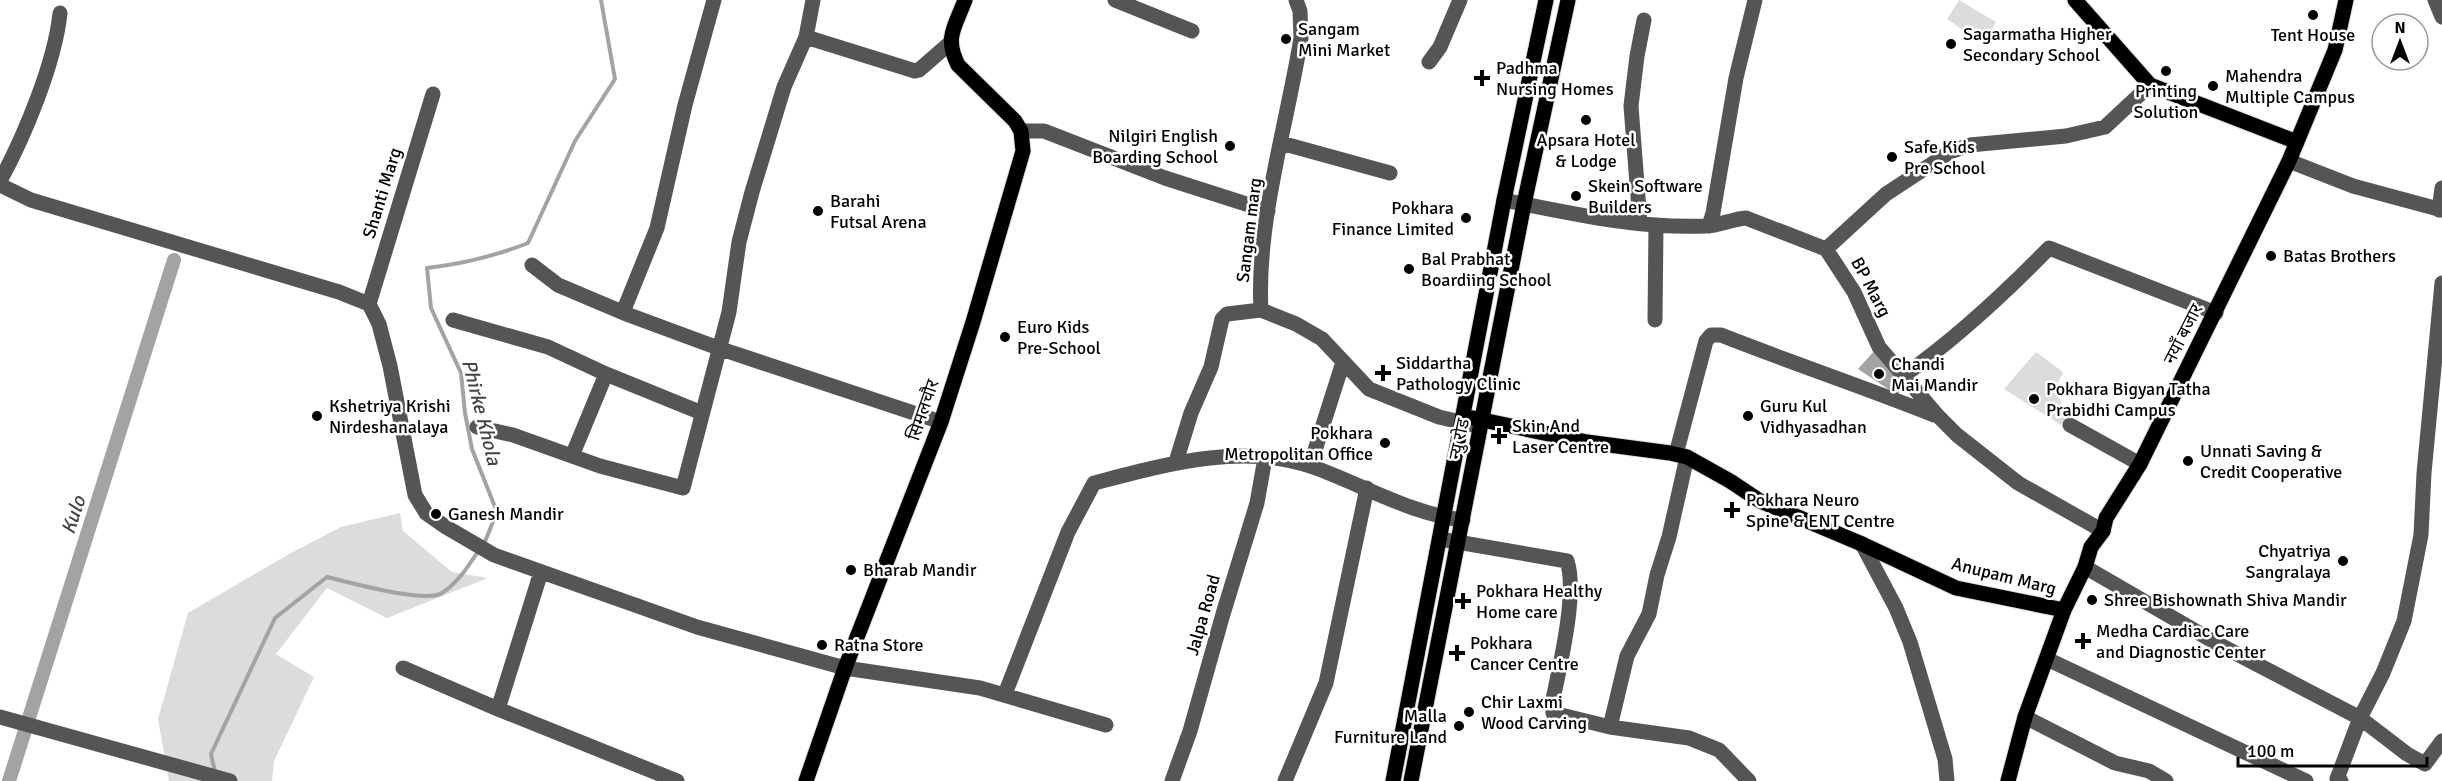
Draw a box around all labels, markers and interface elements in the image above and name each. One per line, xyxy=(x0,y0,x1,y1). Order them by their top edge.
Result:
marker: Tent House xyxy=(2306,8,2320,22)
north arrow xyxy=(2370,12,2430,72)
place label: Sangam Mini Market xyxy=(1298,18,1390,61)
text: N xyxy=(2394,18,2406,38)
place label: Sagarmatha Higher Secondary School xyxy=(1963,23,2112,66)
place label: Tent House xyxy=(2271,24,2355,46)
marker: Sangam Mini Market xyxy=(1279,32,1293,46)
marker: Sagarmatha Higher Secondary School xyxy=(1944,37,1958,51)
place label: Padhma Nursing Homes xyxy=(1496,57,1614,100)
marker: Printing Solution xyxy=(2159,64,2173,78)
place label: Mahendra Multiple Campus xyxy=(2225,65,2355,108)
marker: Padhma Nursing Homes xyxy=(1473,69,1491,87)
marker: Mahendra Multiple Campus xyxy=(2206,79,2220,93)
place label: Printing Solution xyxy=(2134,80,2198,123)
marker: Apsara Hotel & Lodge xyxy=(1579,113,1593,127)
place label: Nilgiri English Boarding School xyxy=(1092,125,1218,168)
place label: Apsara Hotel & Lodge xyxy=(1537,129,1635,172)
place label: Safe Kids Pre School xyxy=(1904,136,1985,179)
marker: Nilgiri English Boarding School xyxy=(1223,139,1237,153)
street label: Shanti Marg xyxy=(358,145,406,241)
marker: Safe Kids Pre School xyxy=(1885,150,1899,164)
place label: Skein Software Builders xyxy=(1588,175,1703,218)
street label: Sangam marg xyxy=(1232,176,1266,284)
marker: Skein Software Builders xyxy=(1569,189,1583,203)
place label: Barahi Futsal Arena xyxy=(830,190,927,233)
place label: Pokhara Finance Limited xyxy=(1332,197,1454,240)
marker: Barahi Futsal Arena xyxy=(811,204,825,218)
marker: Pokhara Finance Limited xyxy=(1459,211,1473,225)
place label: Batas Brothers xyxy=(2283,245,2396,267)
place label: Bal Prabhat Boardiing School xyxy=(1421,248,1552,291)
marker: Batas Brothers xyxy=(2264,249,2278,263)
street label: BP Marg xyxy=(1846,253,1896,321)
marker: Bal Prabhat Boardiing School xyxy=(1402,262,1416,276)
street label: नयाँ बजार xyxy=(2159,300,2208,368)
place label: Euro Kids Pre-School xyxy=(1017,316,1101,359)
marker: Euro Kids Pre-School xyxy=(998,330,1012,344)
place label: Siddartha Pathology Clinic xyxy=(1396,352,1521,395)
place label: Chandi Mai Mandir xyxy=(1891,353,1978,396)
water label: Phirke Khola xyxy=(456,357,507,469)
marker: Siddartha Pathology Clinic xyxy=(1374,364,1392,382)
marker: Chandi Mai Mandir xyxy=(1872,367,1886,381)
street label: सिमलचौर xyxy=(902,376,944,443)
place label: Pokhara Bigyan Tatha Prabidhi Campus xyxy=(2046,378,2211,421)
marker: Pokhara Bigyan Tatha Prabidhi Campus xyxy=(2027,392,2041,406)
place label: Kshetriya Krishi Nirdeshanalaya xyxy=(329,395,451,438)
place label: Guru Kul Vidhyasadhan xyxy=(1760,395,1867,438)
marker: Kshetriya Krishi Nirdeshanalaya xyxy=(310,409,324,423)
marker: Guru Kul Vidhyasadhan xyxy=(1741,409,1755,423)
place label: Skin And Laser Centre xyxy=(1512,415,1609,458)
street label: न्यु रोड xyxy=(1444,416,1475,462)
place label: Pokhara Metropolitan Office xyxy=(1224,422,1373,465)
marker: Skin And Laser Centre xyxy=(1490,427,1508,445)
marker: Pokhara Metropolitan Office xyxy=(1378,436,1392,450)
place label: Unnati Saving & Credit Cooperative xyxy=(2200,440,2342,483)
marker: Unnati Saving & Credit Cooperative xyxy=(2181,454,2195,468)
place label: Pokhara Neuro Spine & ENT Centre xyxy=(1746,489,1895,532)
water label: Kulo xyxy=(56,491,92,537)
marker: Pokhara Neuro Spine & ENT Centre xyxy=(1723,501,1741,519)
place label: Ganesh Mandir xyxy=(448,503,564,525)
marker: Ganesh Mandir xyxy=(429,507,443,521)
place label: Chyatriya Sangralaya xyxy=(2245,540,2331,583)
street label: Anupam Marg xyxy=(1949,552,2059,600)
marker: Chyatriya Sangralaya xyxy=(2336,554,2350,568)
place label: Bharab Mandir xyxy=(863,559,977,581)
marker: Bharab Mandir xyxy=(844,563,858,577)
street label: Jalpa Road xyxy=(1181,572,1225,658)
place label: Pokhara Healthy Home care xyxy=(1476,580,1603,623)
place label: Shree Bishownath Shiva Mandir xyxy=(2104,589,2347,611)
marker: Pokhara Healthy Home care xyxy=(1454,592,1472,610)
marker: Shree Bishownath Shiva Mandir xyxy=(2085,593,2099,607)
place label: Medha Cardiac Care and Diagnostic Center xyxy=(2096,620,2266,663)
place label: Pokhara Cancer Centre xyxy=(1470,632,1579,675)
marker: Medha Cardiac Care and Diagnostic Center xyxy=(2074,632,2092,650)
place label: Ratna Store xyxy=(834,634,924,656)
marker: Ratna Store xyxy=(815,638,829,652)
marker: Pokhara Cancer Centre xyxy=(1448,644,1466,662)
place label: Chir Laxmi Wood Carving xyxy=(1481,691,1587,734)
place label: Malla Furniture Land xyxy=(1334,705,1447,748)
marker: Chir Laxmi Wood Carving xyxy=(1462,705,1476,719)
marker: Malla Furniture Land xyxy=(1452,719,1466,733)
scale bar xyxy=(2238,730,2427,768)
text: 100 m xyxy=(2247,740,2294,762)

